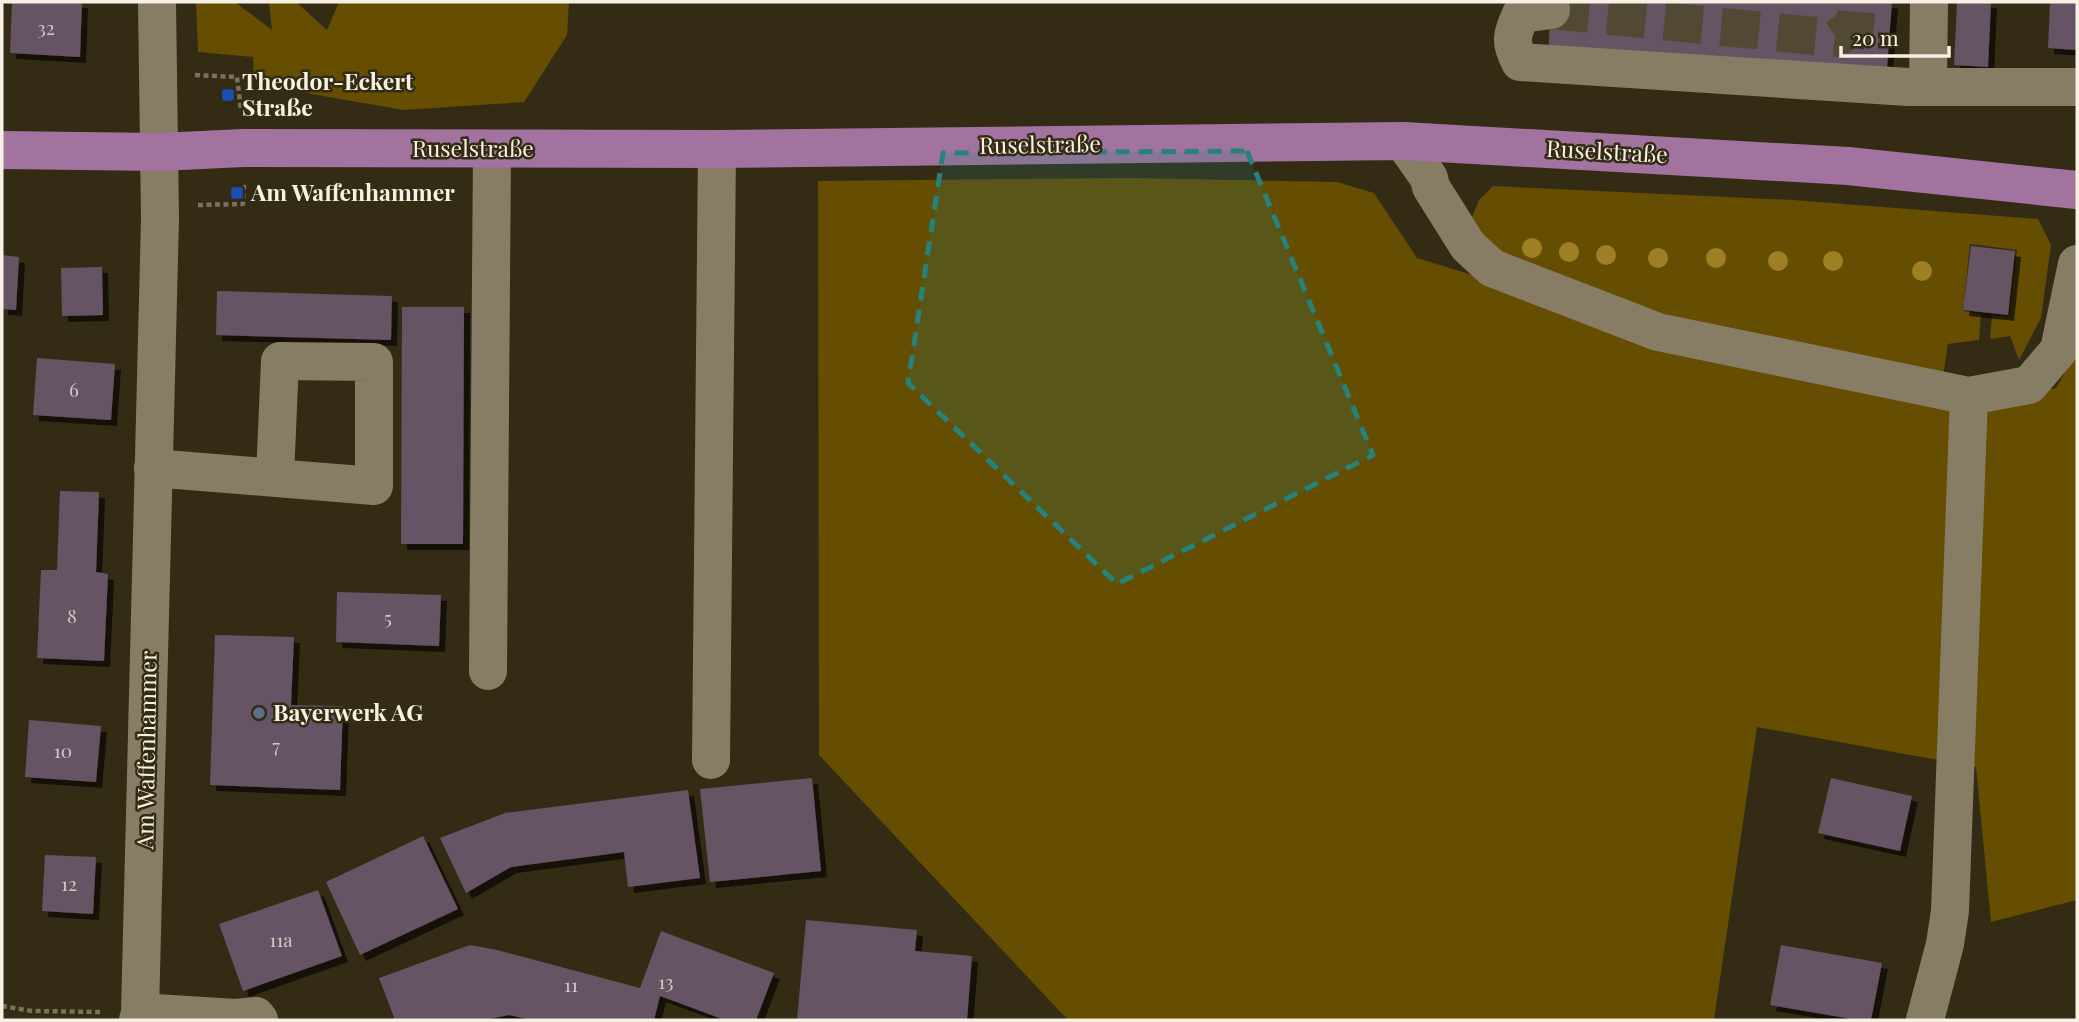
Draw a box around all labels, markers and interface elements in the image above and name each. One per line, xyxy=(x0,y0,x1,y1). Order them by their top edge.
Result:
house number: 32 xyxy=(37,14,55,40)
scale bar xyxy=(1841,14,1950,58)
text: 20 m xyxy=(1852,23,1899,51)
place label: Theodor-Eckert Straße xyxy=(242,65,414,122)
marker: Theodor-Eckert Straße xyxy=(220,87,236,103)
street label: Ruselstraße xyxy=(979,127,1101,160)
street label: Ruselstraße xyxy=(412,132,534,163)
street label: Ruselstraße xyxy=(1545,132,1669,169)
place label: Am Waffenhammer xyxy=(250,176,455,207)
marker: Am Waffenhammer xyxy=(229,185,245,201)
house number: 6 xyxy=(69,376,79,402)
house number: 8 xyxy=(67,602,77,628)
house number: 5 xyxy=(384,604,392,630)
street label: Am Waffenhammer xyxy=(128,650,163,851)
place label: Bayerwerk AG xyxy=(273,696,423,727)
marker: Bayerwerk AG xyxy=(251,705,267,721)
house number: 7 xyxy=(272,732,280,758)
house number: 10 xyxy=(54,737,72,763)
house number: 12 xyxy=(61,870,77,896)
house number: 11a xyxy=(269,926,293,952)
house number: 13 xyxy=(658,968,674,994)
house number: 11 xyxy=(564,971,578,997)

